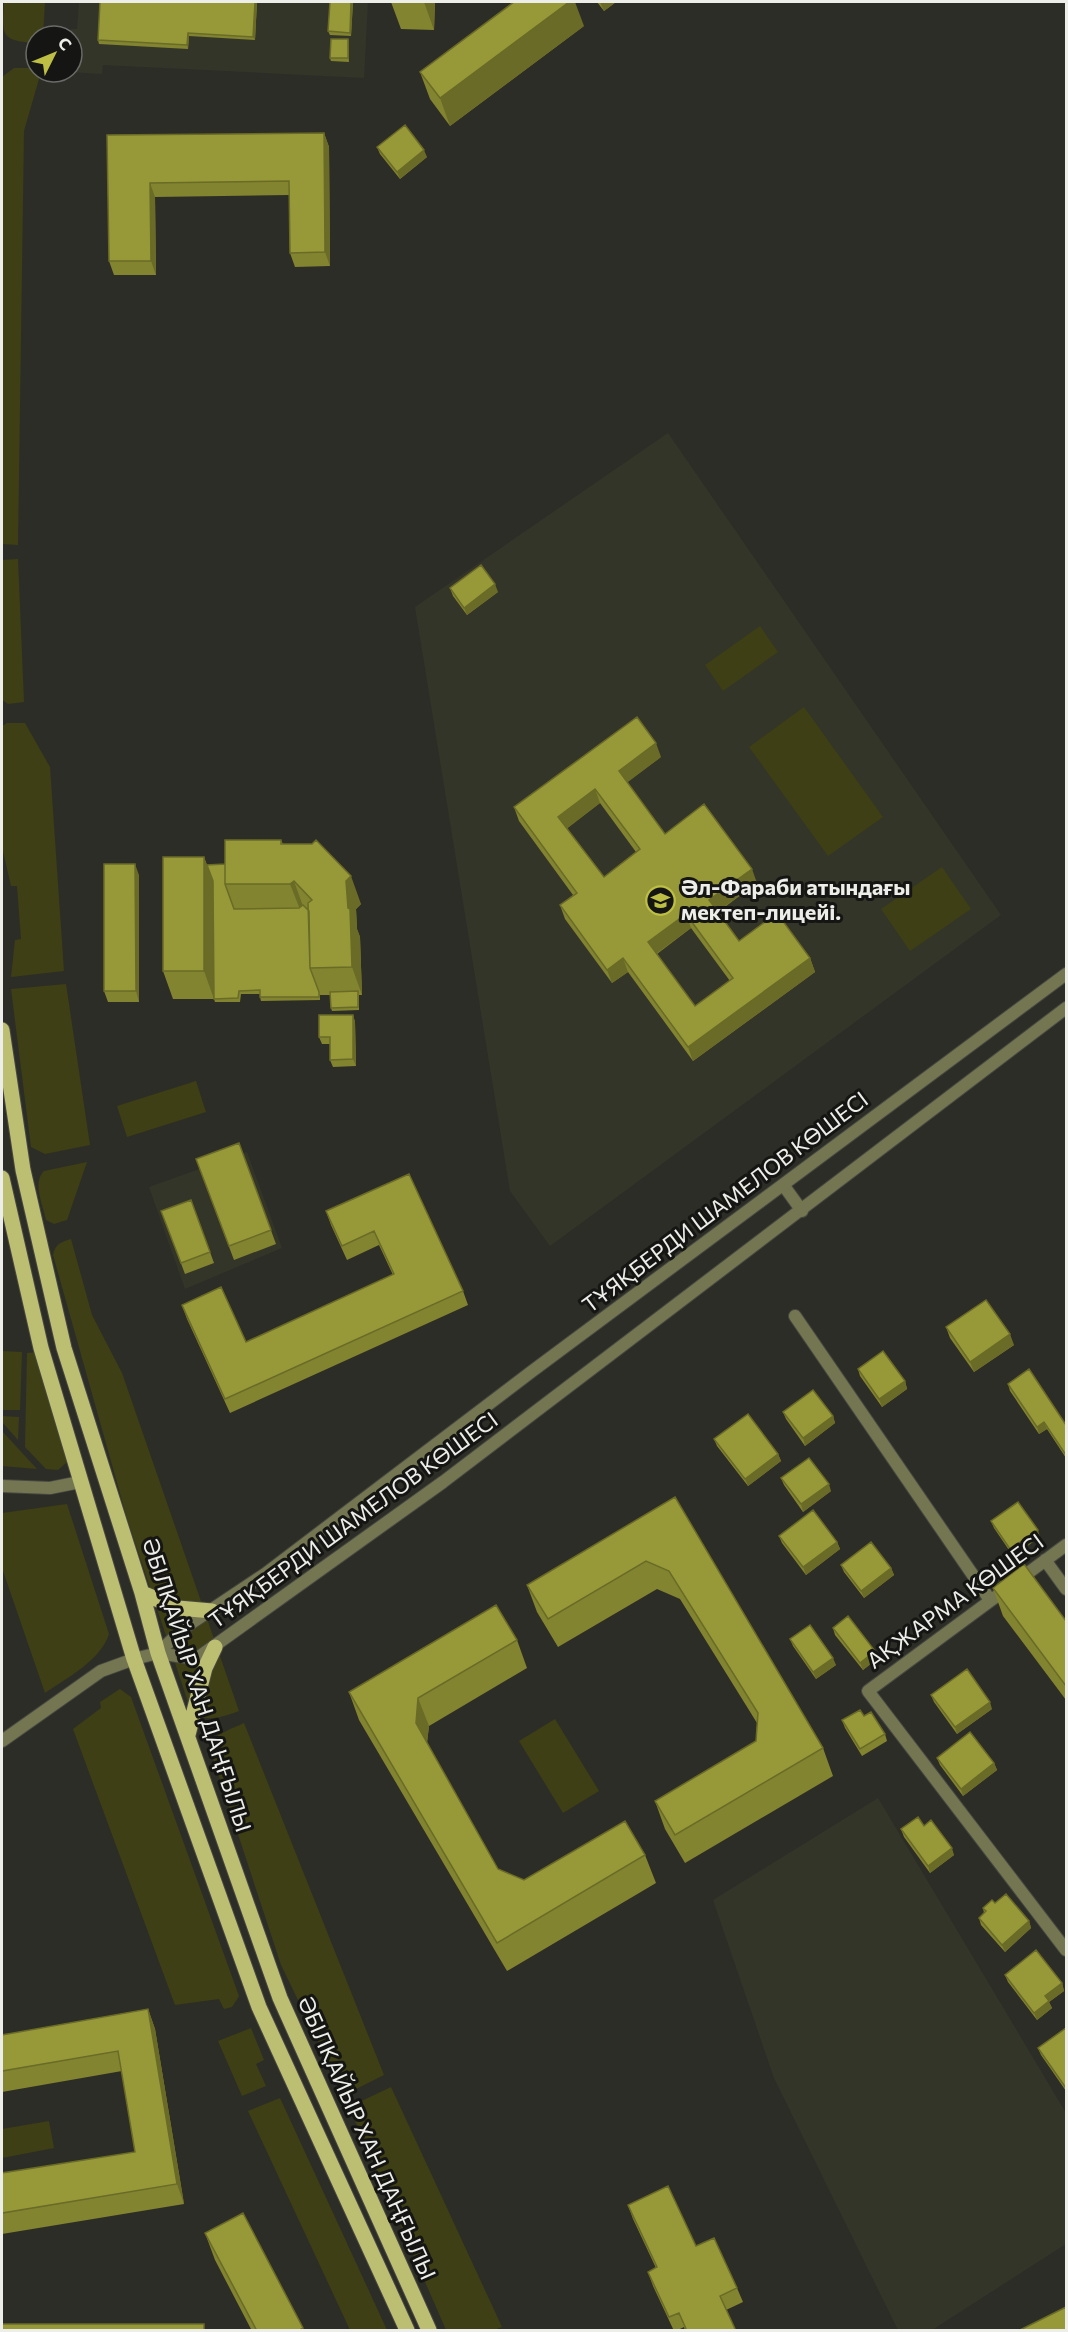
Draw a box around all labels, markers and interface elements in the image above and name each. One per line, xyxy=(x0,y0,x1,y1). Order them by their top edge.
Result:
north arrow xyxy=(24,24,84,84)
text: С xyxy=(55,33,76,54)
place label: Әл-Фараби атындағы мектеп-лицейі. xyxy=(681,873,910,925)
school or university icon: Әл-Фараби атындағы мектеп-лицейі. xyxy=(644,884,676,916)
street label: ТҰЯҚБЕРДИ ШАМЕЛОВ КӨШЕСІ xyxy=(576,1085,873,1318)
street label: ТҰЯҚБЕРДИ ШАМЕЛОВ КӨШЕСІ xyxy=(203,1406,503,1634)
street label: АҚЖАРМА КӨШЕСІ xyxy=(861,1527,1048,1674)
street label: ӘБІЛҚАЙЫР ХАН ДАҢҒЫЛЫ xyxy=(137,1534,258,1835)
street label: ӘБІЛҚАЙЫР ХАН ДАҢҒЫЛЫ xyxy=(293,1992,442,2284)

